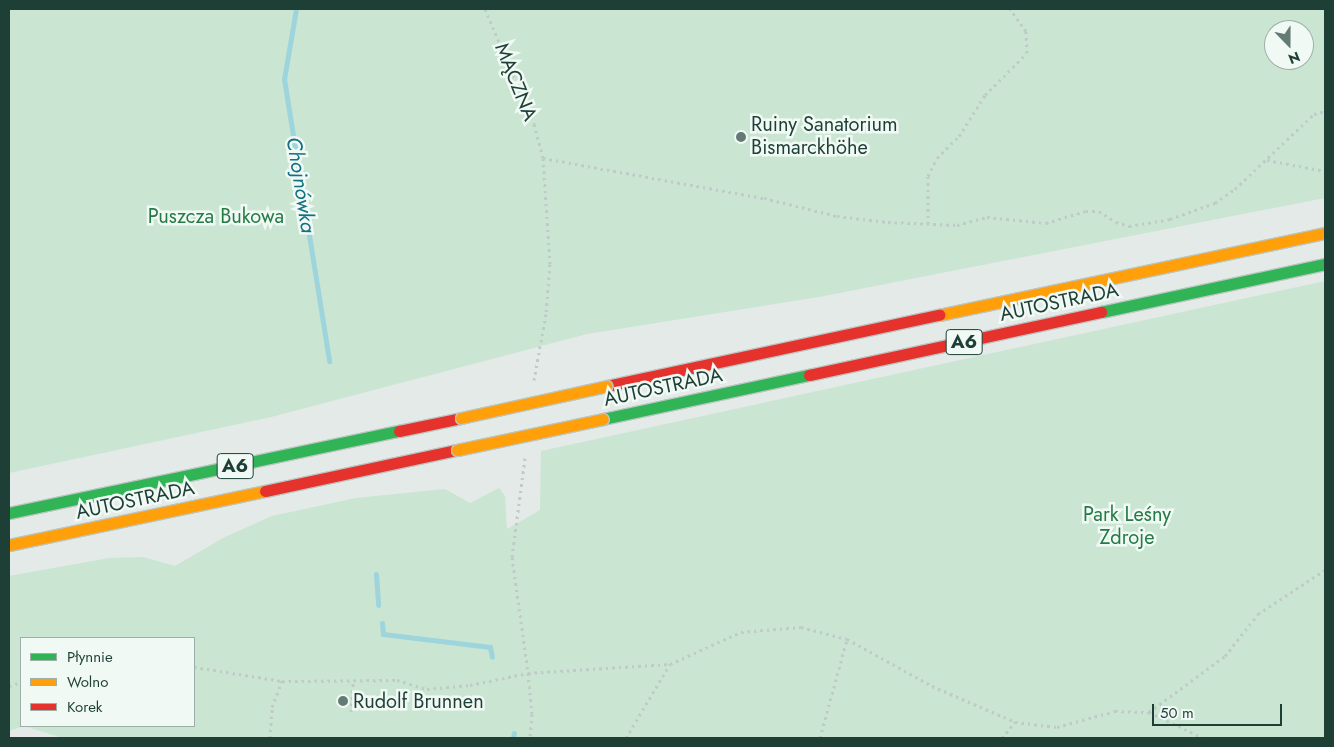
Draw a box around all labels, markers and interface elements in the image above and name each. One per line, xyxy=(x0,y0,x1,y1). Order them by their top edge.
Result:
north arrow xyxy=(1264,20,1314,70)
street label: MĄCZNA xyxy=(490,40,542,124)
text: N xyxy=(1285,47,1303,69)
place label: Ruiny Sanatorium Bismarckhöhe xyxy=(751,113,898,160)
marker: Ruiny Sanatorium Bismarckhöhe xyxy=(735,131,747,143)
water label: Chojnówka xyxy=(281,135,321,235)
park label: Puszcza Bukowa xyxy=(148,204,284,228)
street label: AUTOSTRADA xyxy=(997,278,1121,326)
road number: A6 xyxy=(945,326,983,358)
street label: AUTOSTRADA xyxy=(601,363,725,411)
road number: A6 xyxy=(216,450,254,482)
street label: AUTOSTRADA xyxy=(73,476,197,524)
park label: Park Leśny Zdroje xyxy=(1083,502,1171,549)
legend xyxy=(20,637,195,727)
text: Płynnie xyxy=(67,646,113,668)
text: Wolno xyxy=(67,671,108,693)
place label: Rudolf Brunnen xyxy=(353,689,484,713)
scale bar xyxy=(1154,694,1284,726)
marker: Rudolf Brunnen xyxy=(337,695,349,707)
text: Korek xyxy=(67,696,102,718)
text: 50 m xyxy=(1160,702,1194,724)

